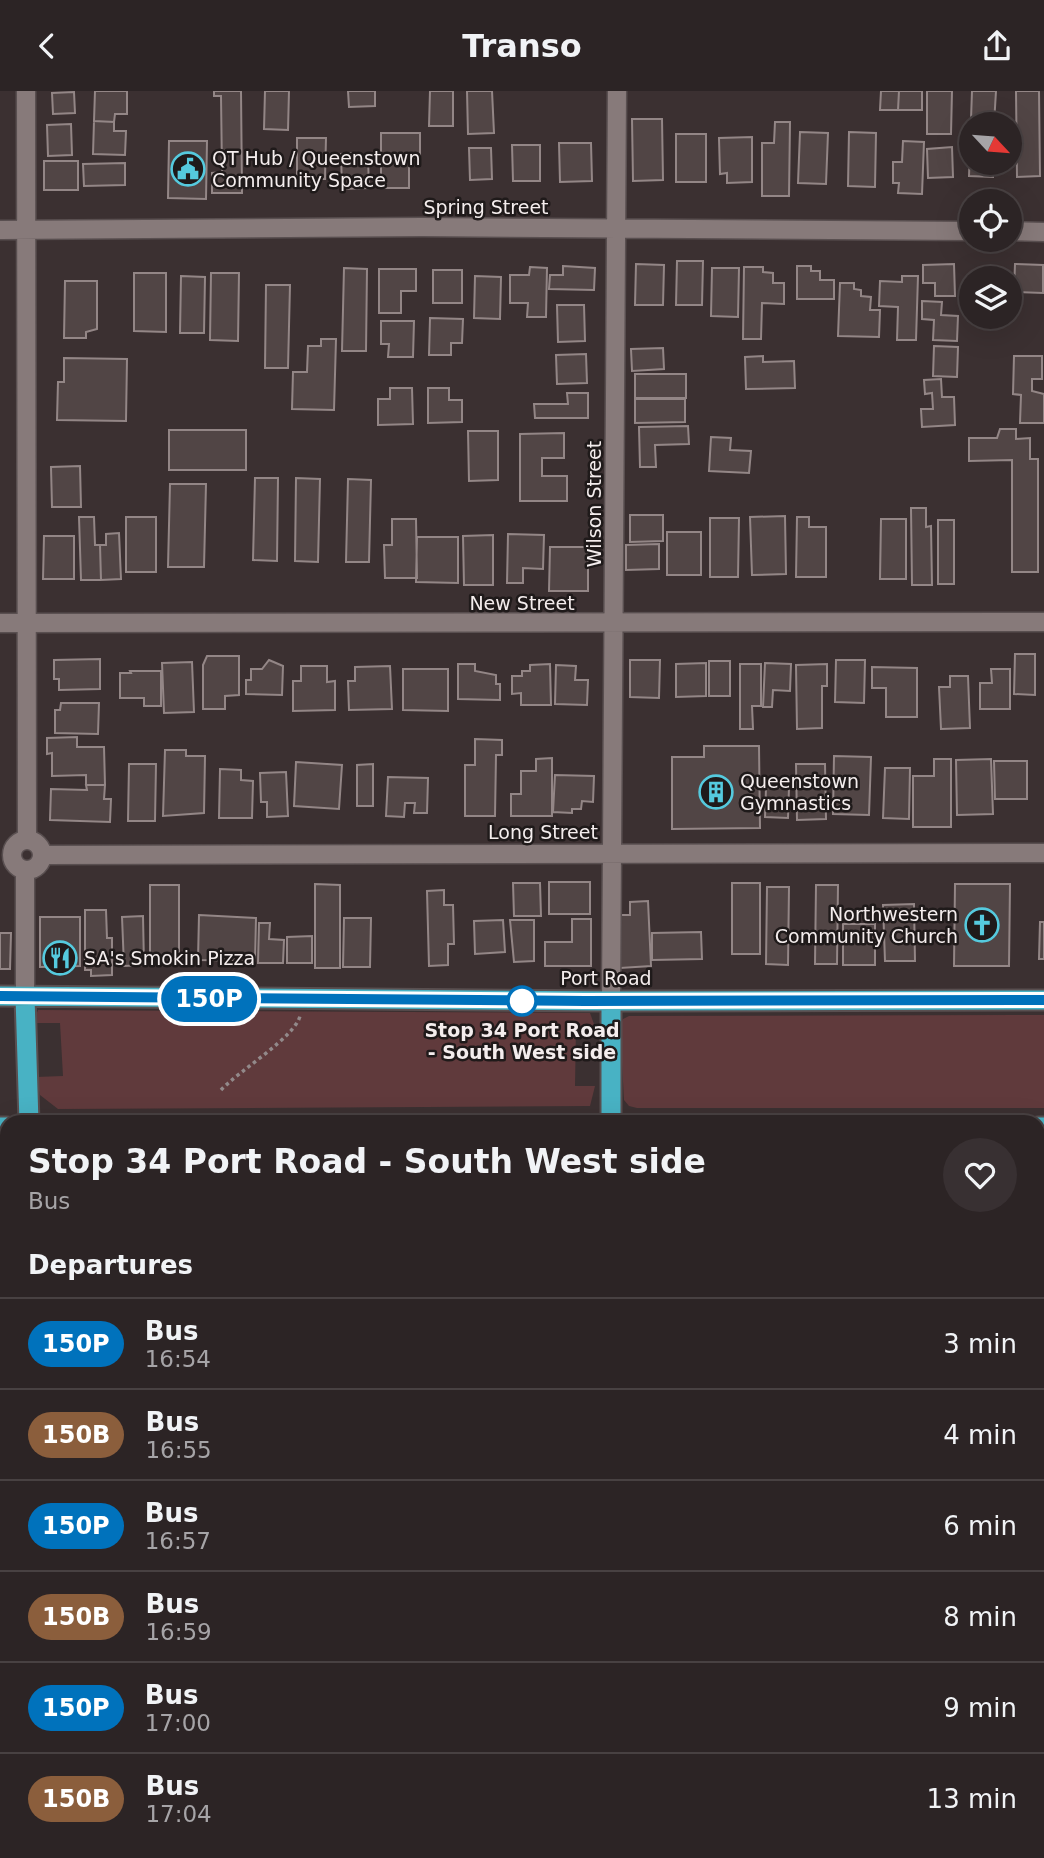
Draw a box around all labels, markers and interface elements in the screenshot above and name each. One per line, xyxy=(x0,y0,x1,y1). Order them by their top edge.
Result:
icon: back xyxy=(28,27,66,65)
text: Transo xyxy=(462,27,582,65)
icon: share xyxy=(978,27,1016,65)
north arrow xyxy=(959,112,1022,175)
map controls xyxy=(959,112,1022,329)
place label: QT Hub / Queenstown Community Space xyxy=(212,147,420,191)
public building icon: QT Hub / Queenstown Community Space xyxy=(169,150,207,188)
button: locate xyxy=(959,189,1022,252)
street label: Spring Street xyxy=(423,196,549,218)
button: layers xyxy=(959,266,1022,329)
street label: Wilson Street xyxy=(583,441,605,567)
street label: New Street xyxy=(469,592,575,614)
place label: Queenstown Gymnastics xyxy=(740,770,859,814)
building icon: Queenstown Gymnastics xyxy=(697,773,735,811)
street label: Long Street xyxy=(488,821,598,843)
place label: Northwestern Community Church xyxy=(775,903,958,947)
church icon: Northwestern Community Church xyxy=(963,906,1001,944)
restaurant icon: SA's Smokin Pizza xyxy=(41,939,79,977)
place label: SA's Smokin Pizza xyxy=(84,947,255,969)
street label: Port Road xyxy=(560,967,652,989)
line badge: 150P xyxy=(160,976,258,1022)
text: 150P xyxy=(175,985,243,1013)
marker: Stop 34 Port Road - South West side xyxy=(507,986,537,1016)
place label: Stop 34 Port Road - South West side xyxy=(424,1019,620,1063)
button: heart xyxy=(943,1138,1017,1212)
text: Stop 34 Port Road - South West side xyxy=(28,1142,706,1181)
text: Bus xyxy=(28,1188,70,1214)
text: Departures xyxy=(28,1250,193,1280)
text: Bus xyxy=(145,1316,199,1346)
text: 3 min xyxy=(943,1329,1017,1359)
text: 150P xyxy=(42,1330,110,1358)
text: 16:54 xyxy=(145,1346,211,1372)
text: Bus xyxy=(145,1407,199,1437)
text: 4 min xyxy=(943,1420,1017,1450)
text: 150B xyxy=(42,1421,110,1449)
text: 16:55 xyxy=(145,1437,212,1463)
text: Bus xyxy=(145,1498,199,1528)
text: 6 min xyxy=(943,1511,1017,1541)
text: 150P xyxy=(42,1512,110,1540)
text: 16:57 xyxy=(145,1528,211,1554)
text: Bus xyxy=(145,1589,199,1619)
text: 8 min xyxy=(943,1602,1017,1632)
text: 150B xyxy=(42,1603,110,1631)
text: 16:59 xyxy=(145,1619,212,1645)
text: Bus xyxy=(145,1680,199,1710)
text: 9 min xyxy=(943,1693,1017,1723)
text: 150P xyxy=(42,1694,110,1722)
text: 17:00 xyxy=(145,1710,211,1736)
text: Bus xyxy=(145,1771,199,1801)
text: 13 min xyxy=(927,1784,1017,1814)
text: 150B xyxy=(42,1785,110,1813)
text: 17:04 xyxy=(145,1801,212,1827)

